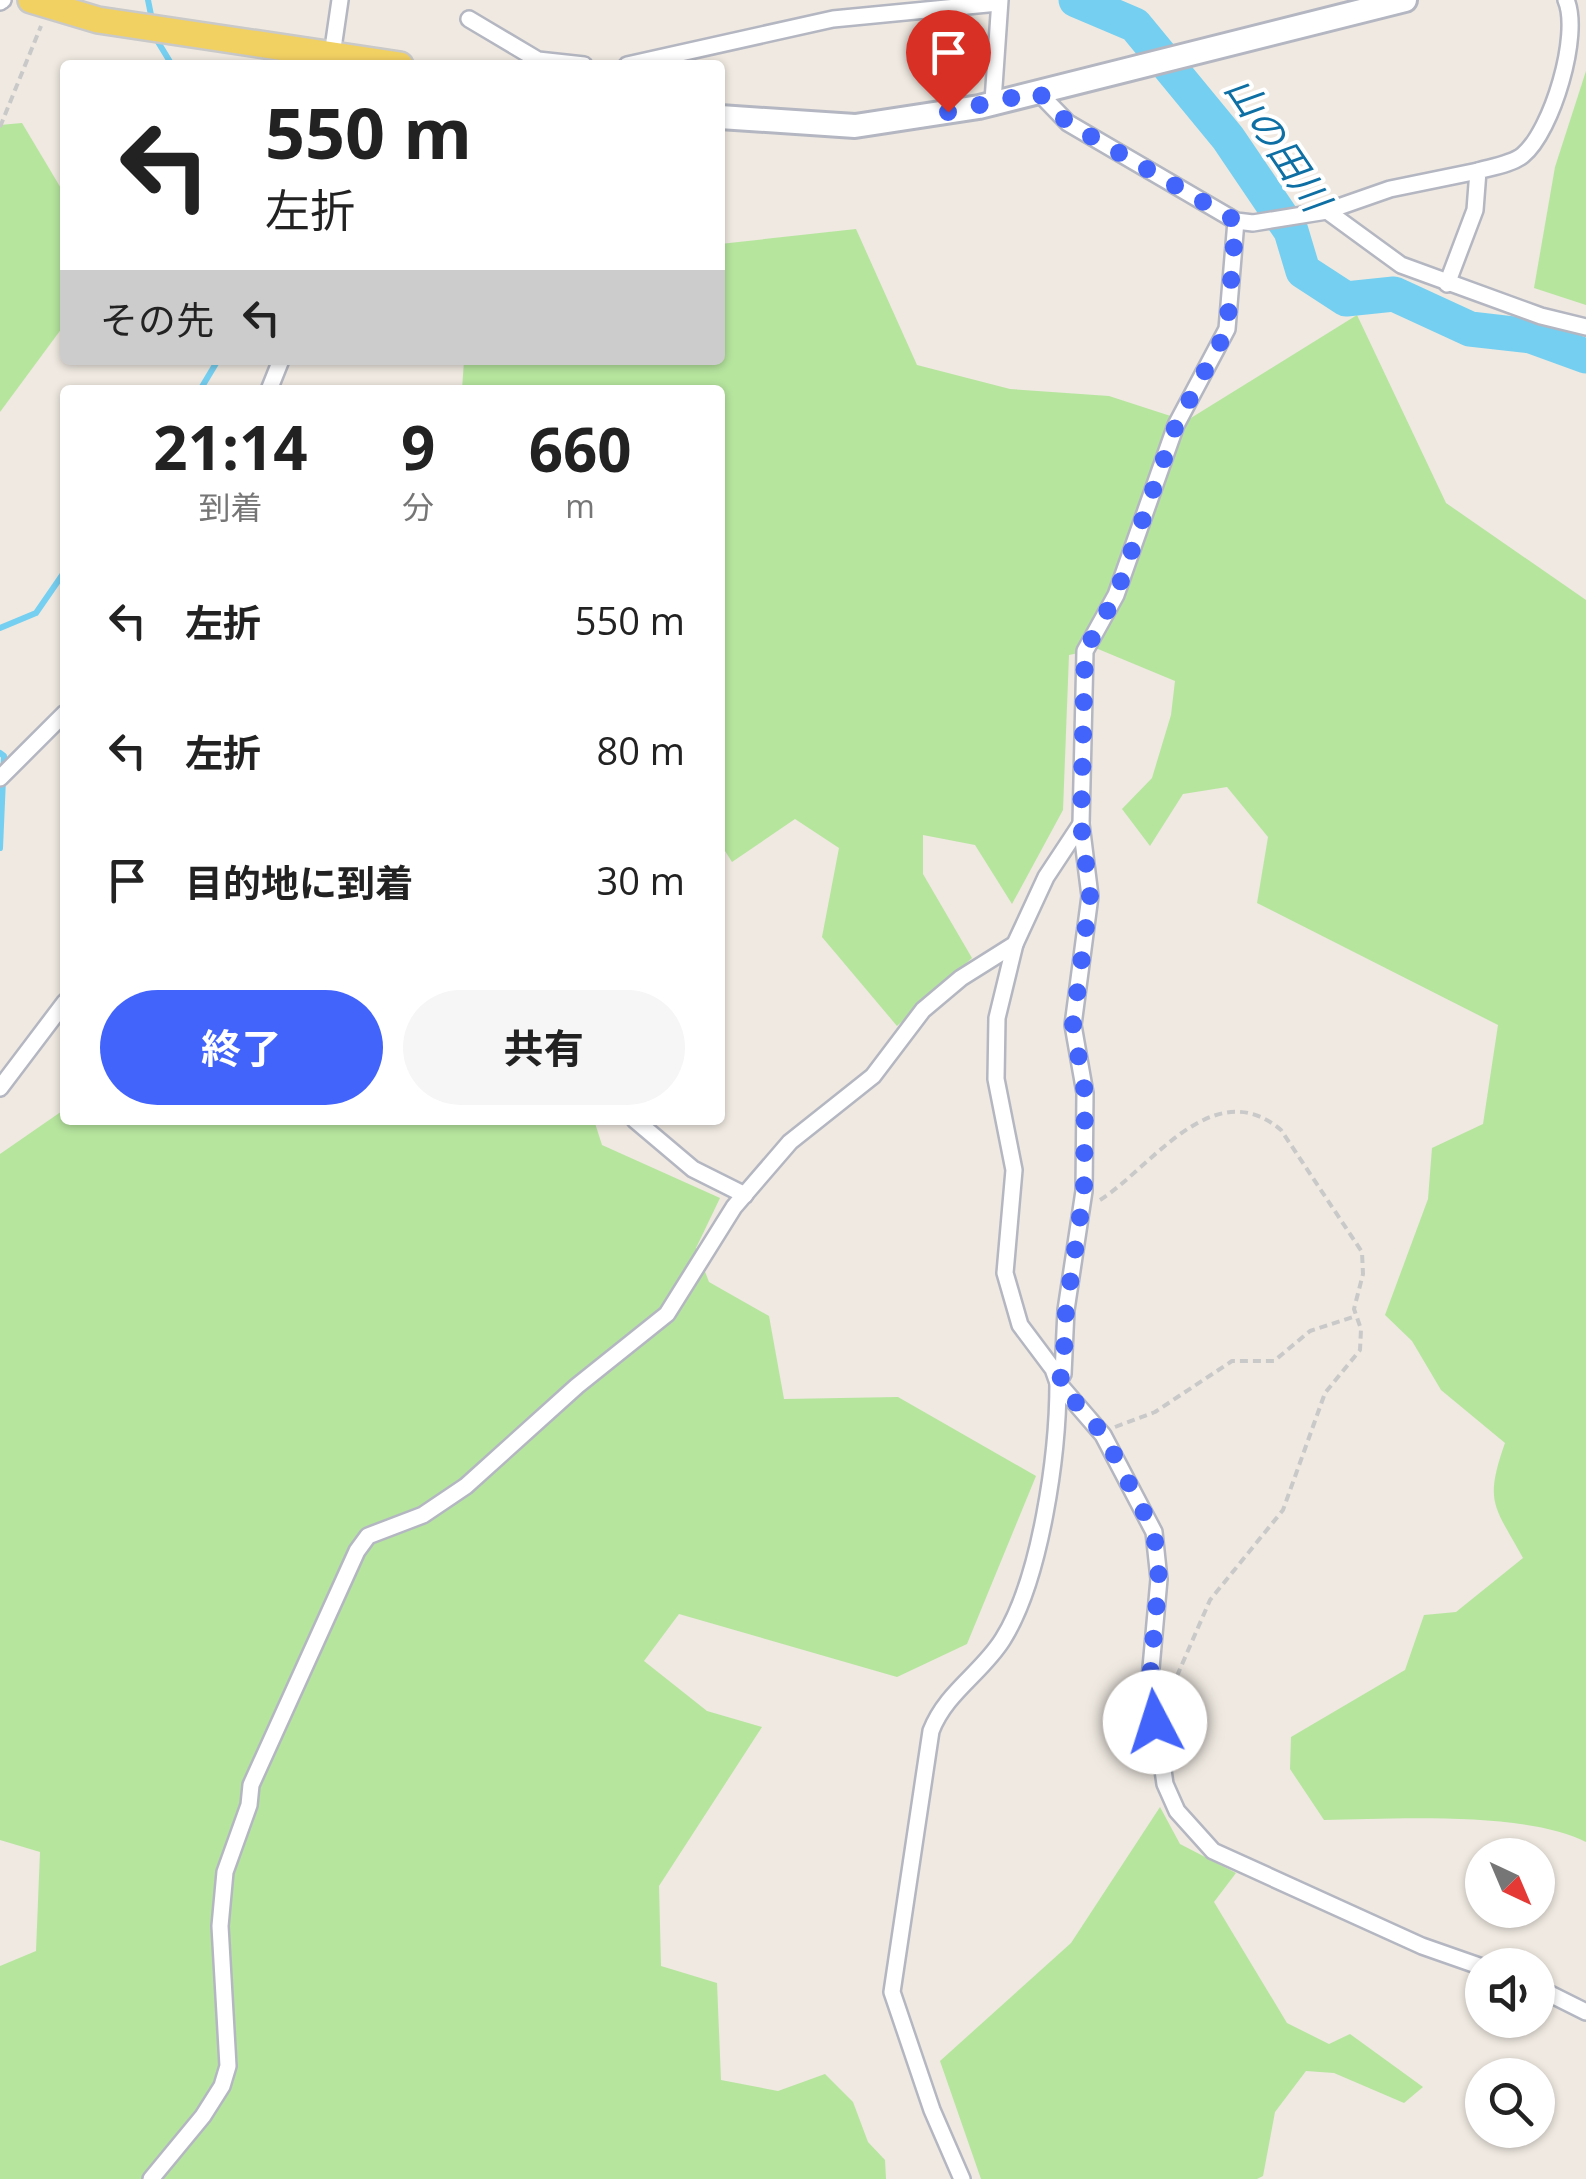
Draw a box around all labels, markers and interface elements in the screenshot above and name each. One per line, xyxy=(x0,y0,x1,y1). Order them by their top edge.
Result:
pin xyxy=(906,10,991,113)
icon: arrive xyxy=(921,25,976,80)
water label: 山の田川 xyxy=(1215,65,1345,224)
text: 550 m xyxy=(265,84,472,180)
icon: left xyxy=(100,100,230,230)
text: 左折 xyxy=(265,179,355,240)
icon: left xyxy=(234,290,289,345)
text: その先 xyxy=(100,293,214,345)
text: 21:14 xyxy=(153,406,308,488)
text: 9 xyxy=(401,406,435,488)
text: 660 xyxy=(529,408,632,490)
text: m xyxy=(565,484,595,527)
text: 到着 xyxy=(199,485,263,528)
text: 分 xyxy=(402,485,434,528)
icon: left xyxy=(100,593,155,648)
text: 550 m xyxy=(575,594,685,646)
text: 左折 xyxy=(185,596,261,648)
icon: left xyxy=(100,723,155,778)
text: 80 m xyxy=(596,724,685,776)
text: 左折 xyxy=(185,726,261,778)
icon: arrive xyxy=(100,853,155,908)
text: 30 m xyxy=(596,854,685,906)
text: 目的地に到着 xyxy=(185,856,413,908)
button: 終了 xyxy=(100,990,383,1105)
button: 共有 xyxy=(403,990,685,1105)
position arrow xyxy=(1103,1670,1207,1774)
north arrow xyxy=(1465,1838,1555,1928)
map controls xyxy=(1465,1838,1555,2148)
button: sound xyxy=(1465,1948,1555,2038)
button: search xyxy=(1465,2058,1555,2148)

